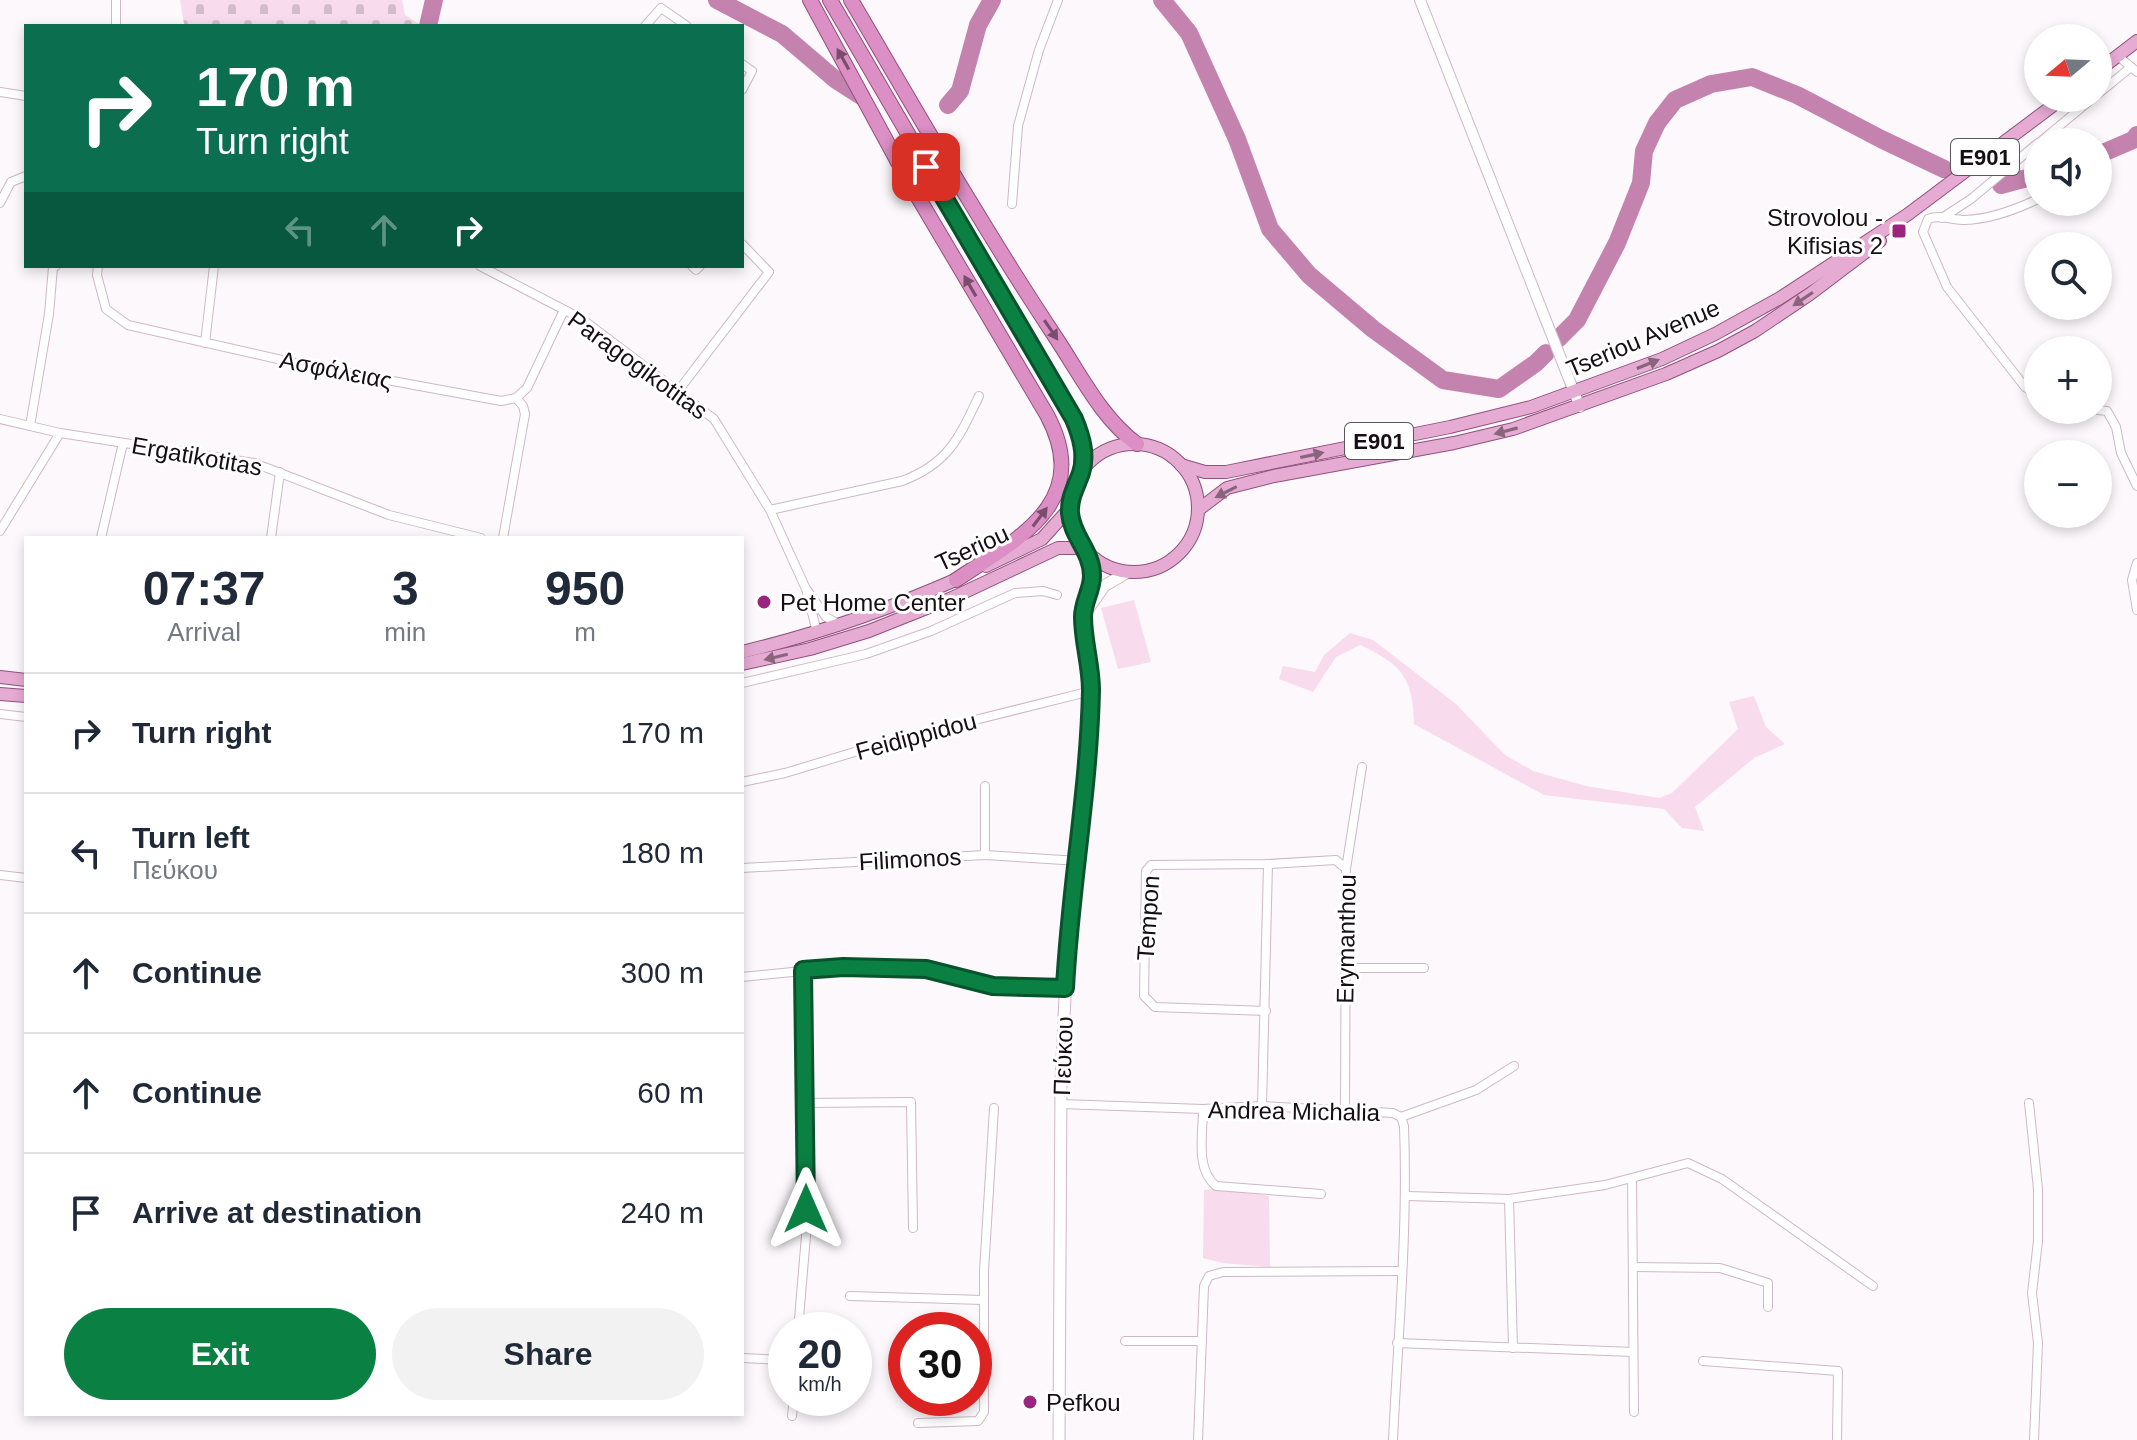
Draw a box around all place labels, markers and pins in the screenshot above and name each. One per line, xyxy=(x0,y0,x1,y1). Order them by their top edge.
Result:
pin xyxy=(892,133,960,201)
place label: Strovolou - Kifisias 2 xyxy=(1767,204,1883,259)
marker: Strovolou - Kifisias 2 xyxy=(1890,222,1908,240)
place label: Pet Home Center xyxy=(780,589,965,616)
marker: Pet Home Center xyxy=(755,593,773,611)
place label: Pefkou xyxy=(1046,1389,1121,1416)
marker: Pefkou xyxy=(1021,1393,1039,1411)

